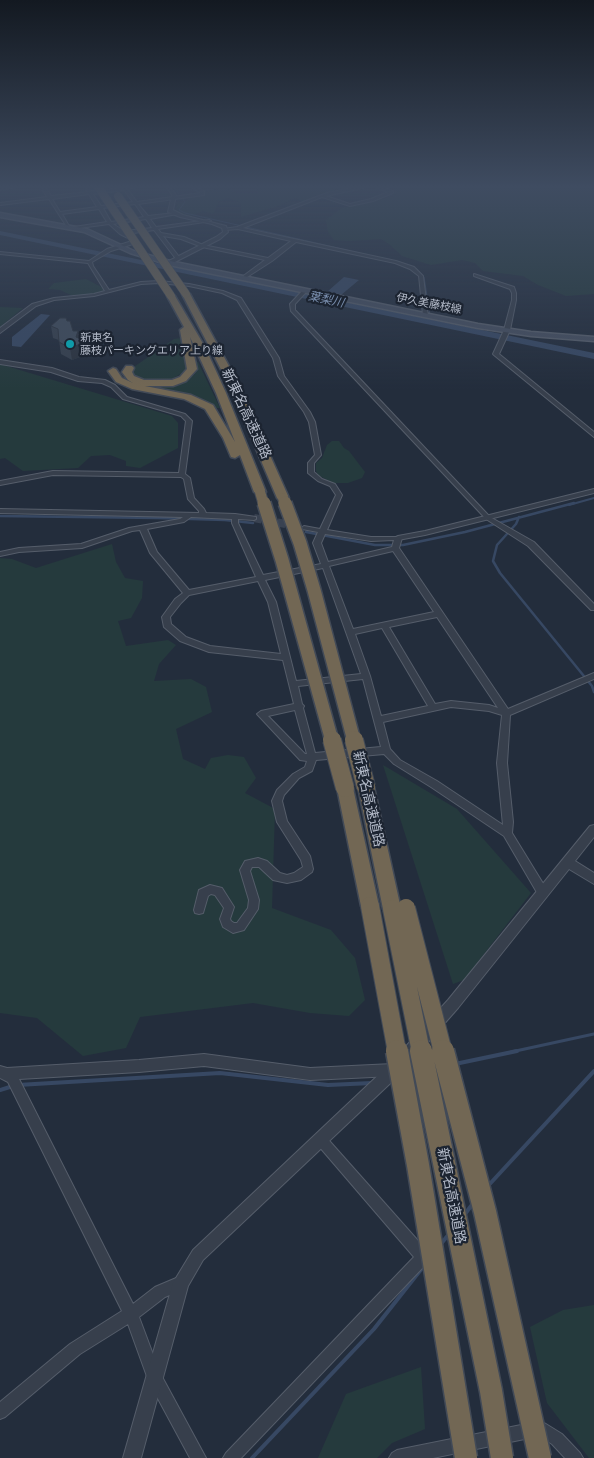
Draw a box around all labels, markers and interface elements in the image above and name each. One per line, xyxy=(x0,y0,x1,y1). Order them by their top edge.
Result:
water label: 葉梨川 xyxy=(307,289,345,311)
street label: 伊久美藤枝線 xyxy=(395,291,463,317)
place label: 新東名 藤枝パーキングエリア上り線 xyxy=(80,331,223,357)
marker: 新東名 藤枝パーキングエリア上り線 xyxy=(64,338,76,350)
street label: 新東名高速道路 xyxy=(218,366,274,462)
street label: 新東名高速道路 xyxy=(349,749,387,849)
street label: 新東名高速道路 xyxy=(433,1146,469,1246)

